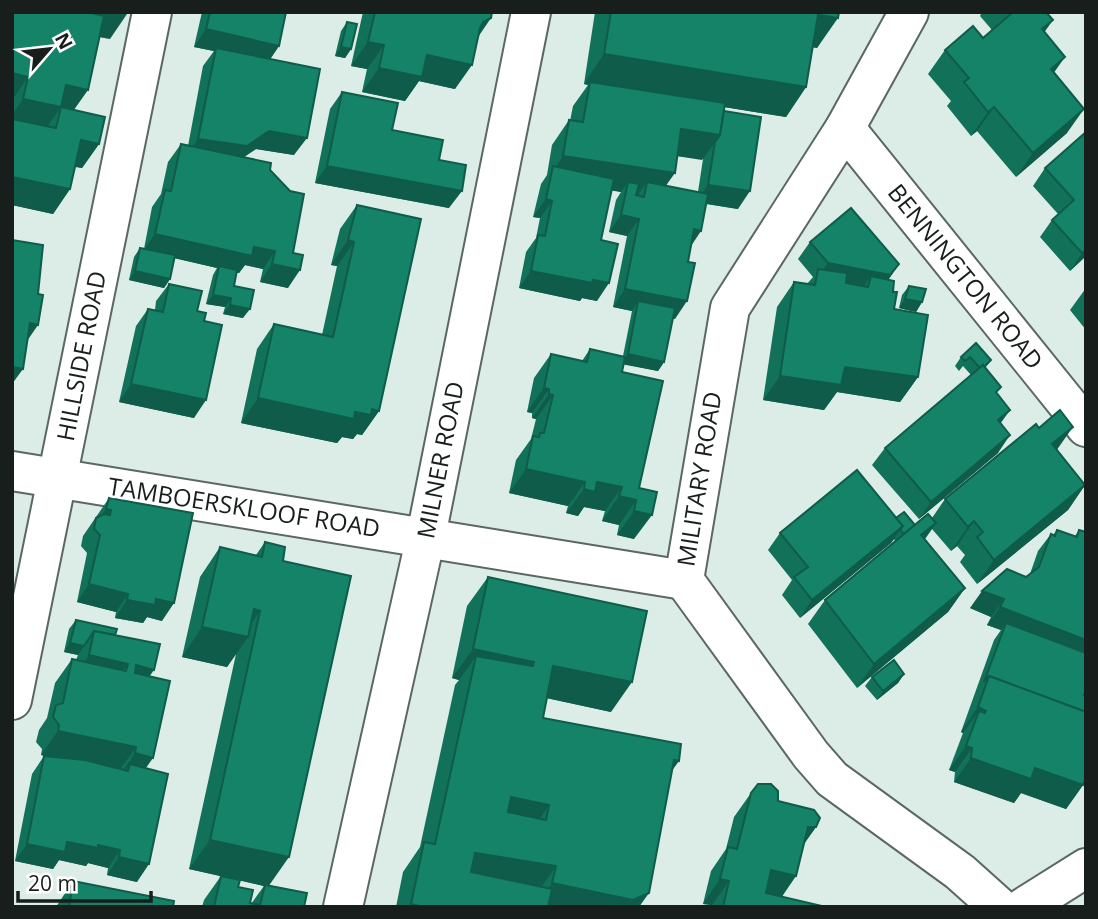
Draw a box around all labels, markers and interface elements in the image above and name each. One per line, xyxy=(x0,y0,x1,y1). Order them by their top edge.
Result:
north arrow xyxy=(14,14,84,84)
text: N xyxy=(49,28,79,54)
street label: BENNINGTON ROAD xyxy=(881,177,1051,376)
street label: HILLSIDE ROAD xyxy=(48,268,113,443)
street label: MILNER ROAD xyxy=(408,378,471,541)
street label: MILITARY ROAD xyxy=(668,389,729,568)
street label: TAMBOERSKLOOF ROAD xyxy=(106,469,382,544)
scale bar xyxy=(18,860,150,904)
text: 20 m xyxy=(28,869,77,897)

